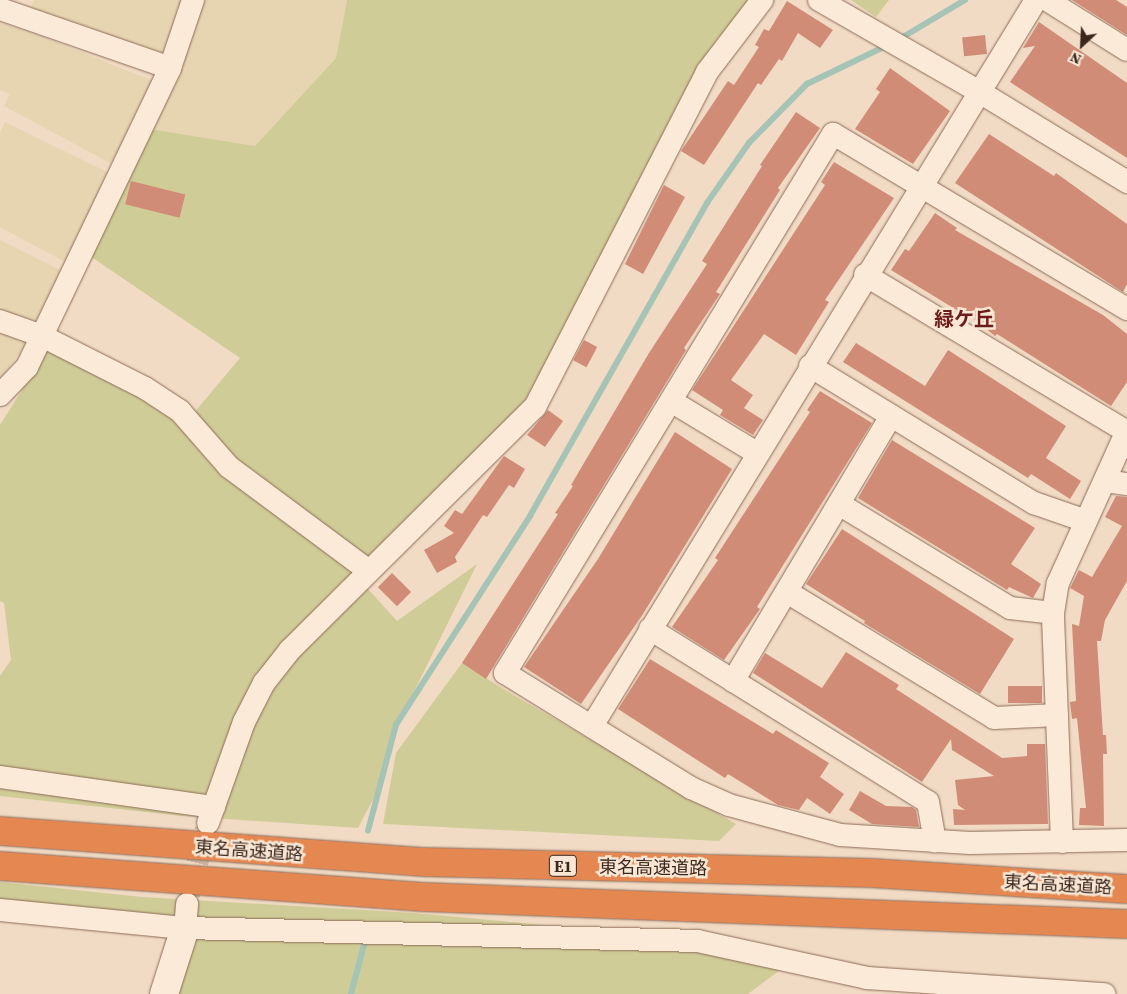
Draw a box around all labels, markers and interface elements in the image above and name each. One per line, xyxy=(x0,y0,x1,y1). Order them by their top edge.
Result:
north arrow xyxy=(1057,20,1107,70)
text: N xyxy=(1067,47,1085,70)
district label: 緑ケ丘 xyxy=(934,307,994,331)
street label: 東名高速道路 xyxy=(194,836,304,866)
road number: E1 xyxy=(548,852,578,879)
street label: 東名高速道路 xyxy=(599,856,707,880)
street label: 東名高速道路 xyxy=(1004,871,1112,899)

